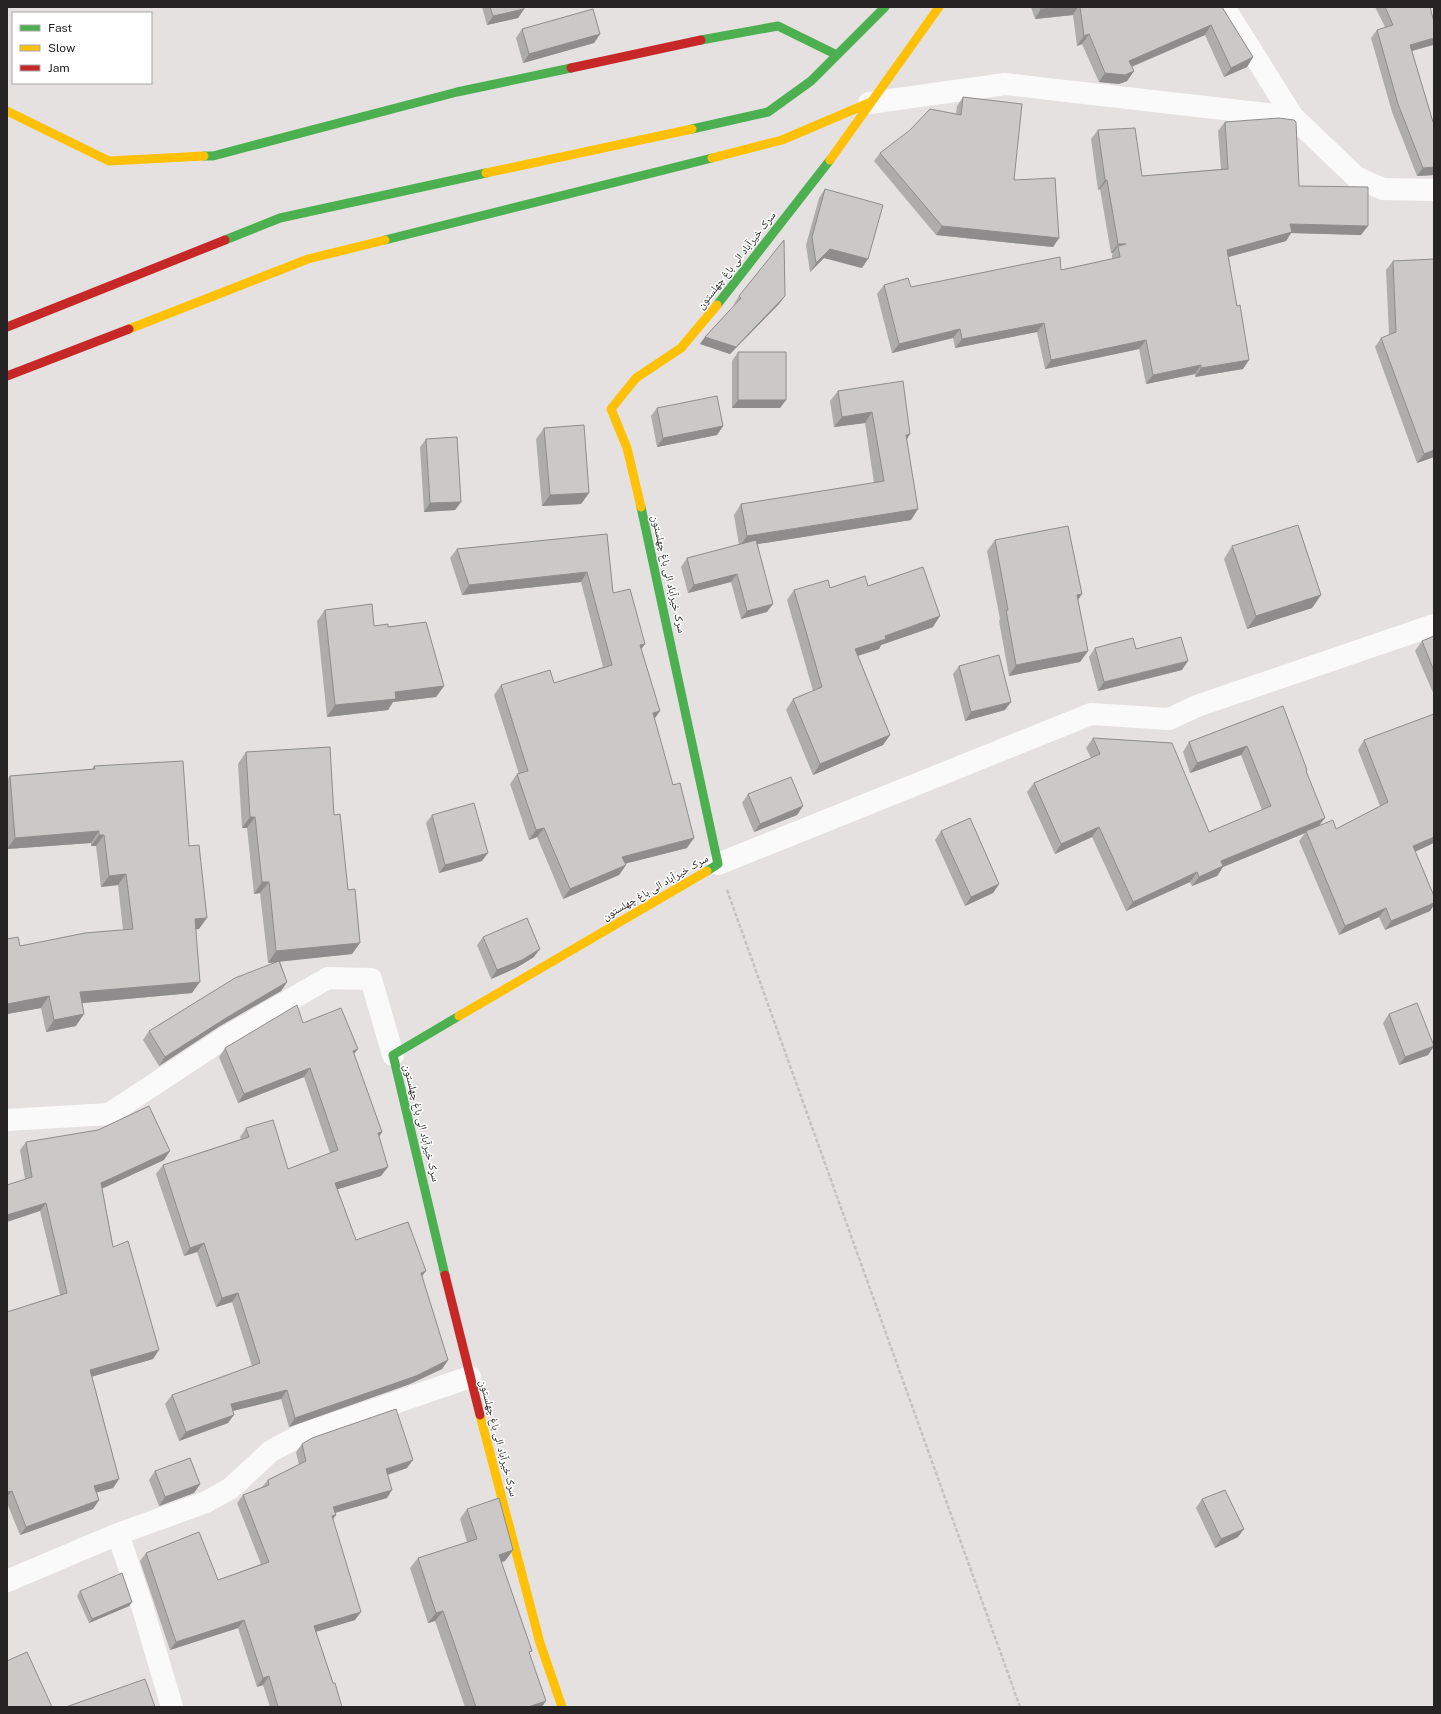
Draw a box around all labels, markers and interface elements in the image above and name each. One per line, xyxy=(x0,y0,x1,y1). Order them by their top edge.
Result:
legend xyxy=(12,12,152,84)
text: Fast xyxy=(48,21,73,35)
text: Slow xyxy=(48,41,76,55)
text: Jam xyxy=(48,61,70,75)
street label: سرک خیرآباد الی باغ چهلستون xyxy=(694,209,779,312)
street label: سرک خیرآباد الی باغ چهلستون xyxy=(649,514,688,634)
street label: سرک خیرآباد الی باغ چهلستون xyxy=(600,852,711,923)
street label: سرک خیرآباد الی باغ چهلستون xyxy=(401,1063,442,1183)
street label: سرک خیرآباد الی باغ چهلستون xyxy=(477,1378,520,1498)

